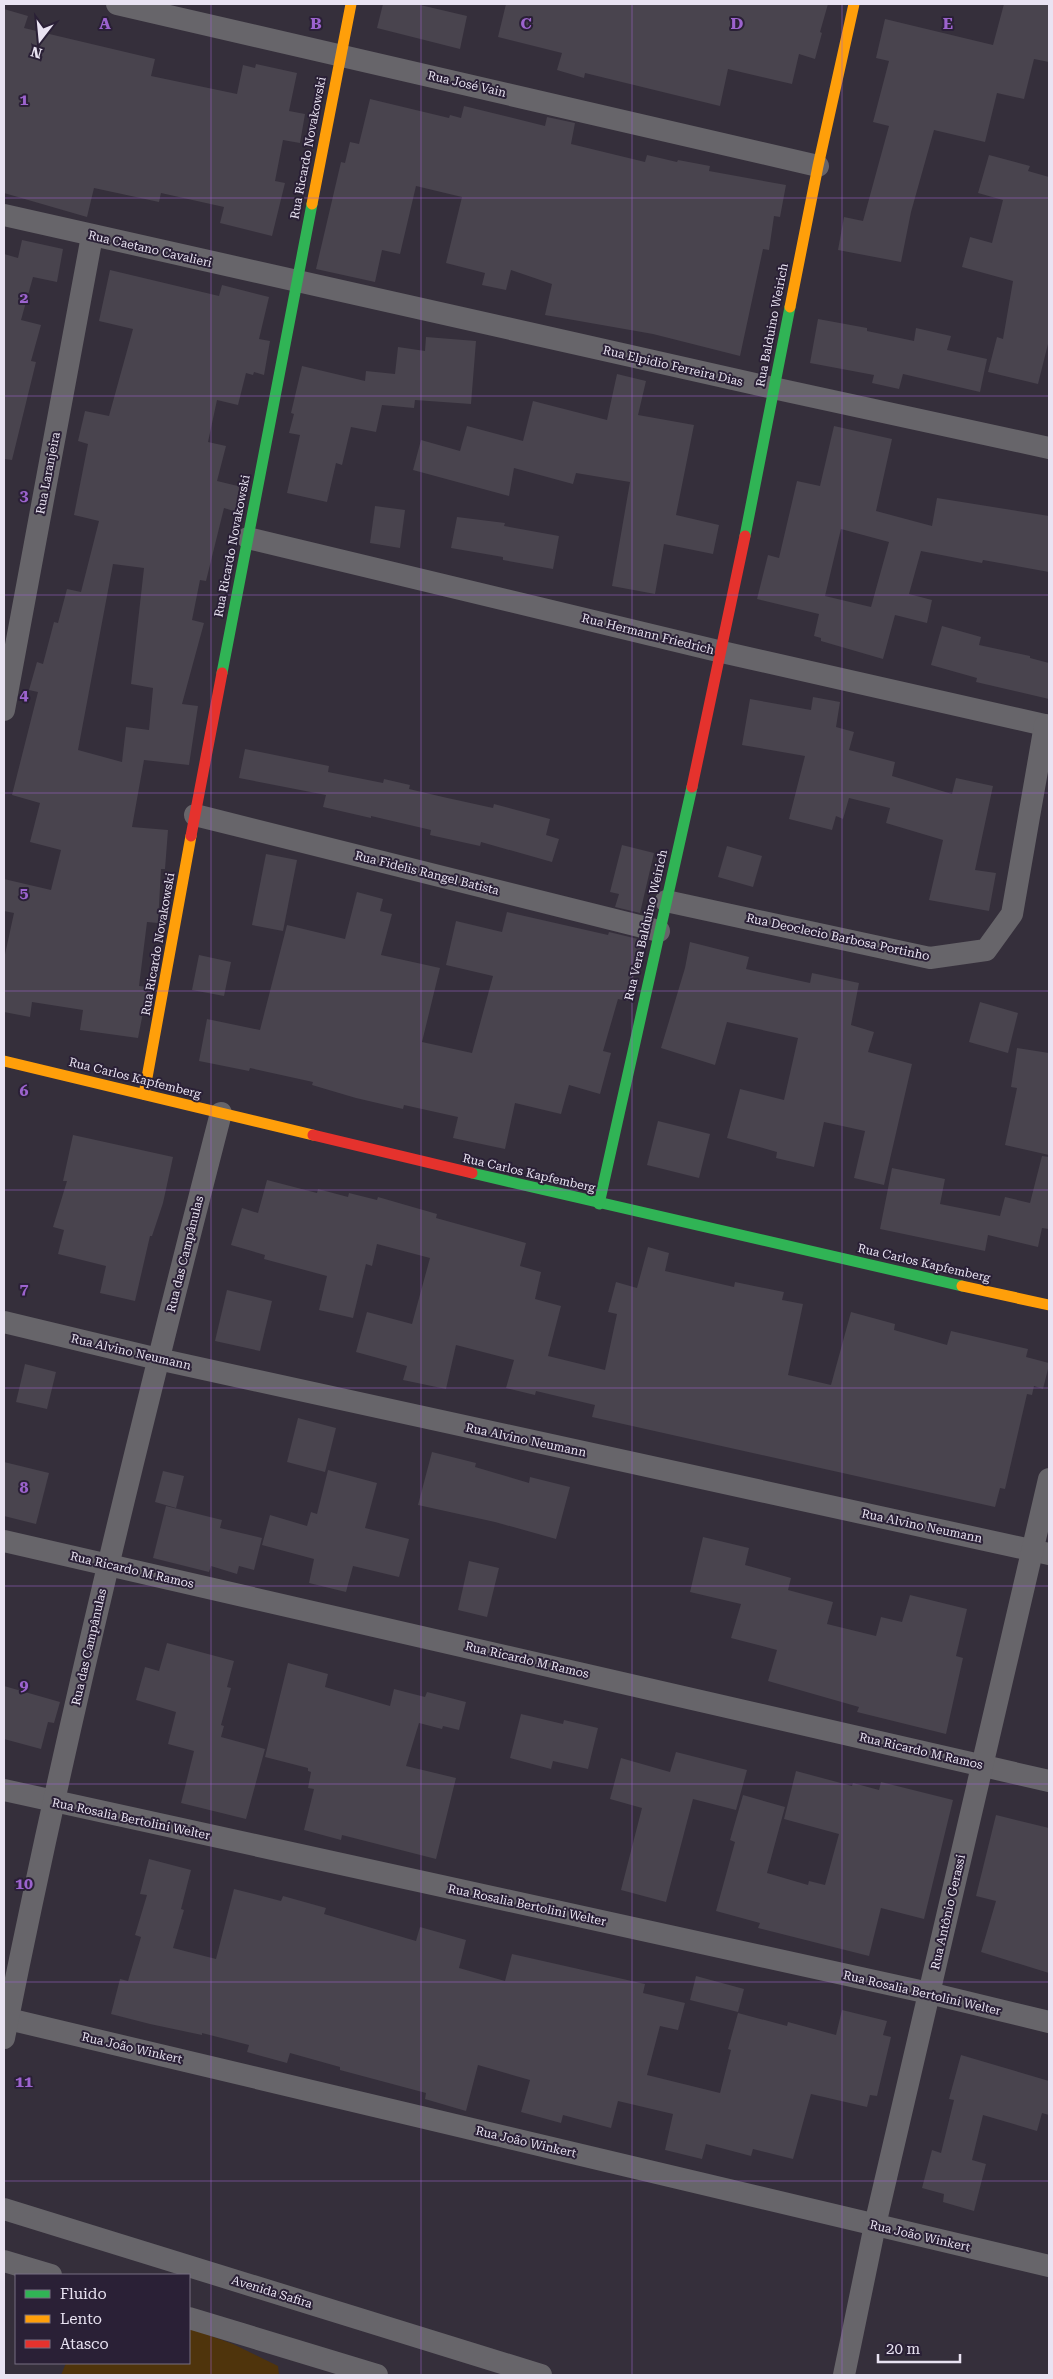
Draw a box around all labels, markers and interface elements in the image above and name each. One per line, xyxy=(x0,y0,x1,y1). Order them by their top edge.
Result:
text: A xyxy=(99,14,111,33)
text: B xyxy=(310,14,322,33)
text: C xyxy=(520,14,532,33)
text: D xyxy=(731,14,744,33)
text: E xyxy=(943,14,953,33)
north arrow xyxy=(15,15,65,65)
text: N xyxy=(29,43,44,62)
street label: Rua José Vain xyxy=(426,68,508,100)
street label: Rua Ricardo Novakowski xyxy=(287,76,329,220)
text: 1 xyxy=(20,90,29,109)
street label: Rua Caetano Cavalieri xyxy=(87,228,213,270)
street label: Rua Balduino Weirich xyxy=(753,262,791,388)
text: 2 xyxy=(20,288,29,307)
street label: Rua Elpidio Ferreira Dias xyxy=(602,343,745,389)
street label: Rua Laranjeira xyxy=(33,430,63,515)
street label: Rua Ricardo Novakowski xyxy=(211,474,253,618)
text: 3 xyxy=(20,486,29,505)
street label: Rua Hermann Friedrich xyxy=(580,611,716,657)
text: 4 xyxy=(20,685,29,704)
street label: Rua Fidelis Rangel Batista xyxy=(353,848,501,898)
street label: Rua Vera Balduino Weirich xyxy=(622,848,670,1002)
street label: Rua Ricardo Novakowski xyxy=(139,871,177,1016)
text: 5 xyxy=(20,883,29,902)
street label: Rua Deoclecio Barbosa Portinho xyxy=(745,911,931,963)
street label: Rua Carlos Kapfemberg xyxy=(67,1055,203,1101)
text: 6 xyxy=(20,1081,29,1100)
street label: Rua Carlos Kapfemberg xyxy=(461,1151,597,1195)
street label: Rua das Campânulas xyxy=(164,1194,206,1314)
street label: Rua Carlos Kapfemberg xyxy=(856,1241,992,1285)
text: 7 xyxy=(20,1279,29,1298)
street label: Rua Alvino Neumann xyxy=(70,1331,193,1373)
street label: Rua Alvino Neumann xyxy=(464,1420,588,1460)
text: 8 xyxy=(20,1478,29,1497)
street label: Rua Alvino Neumann xyxy=(860,1506,984,1546)
street label: Rua Ricardo M Ramos xyxy=(69,1549,196,1591)
street label: Rua das Campânulas xyxy=(69,1587,109,1707)
street label: Rua Ricardo M Ramos xyxy=(464,1639,591,1681)
text: 9 xyxy=(20,1676,29,1695)
street label: Rua Ricardo M Ramos xyxy=(858,1730,985,1772)
street label: Rua Rosalia Bertolini Welter xyxy=(51,1795,211,1843)
street label: Rua Antônio Gerassi xyxy=(928,1853,968,1971)
text: 10 xyxy=(15,1874,33,1893)
street label: Rua Rosalia Bertolini Welter xyxy=(447,1881,607,1929)
street label: Rua Rosalia Bertolini Welter xyxy=(842,1968,1002,2018)
street label: Rua João Winkert xyxy=(80,2030,184,2066)
text: 11 xyxy=(15,2072,33,2091)
street label: Rua João Winkert xyxy=(474,2124,578,2160)
street label: Rua João Winkert xyxy=(868,2218,972,2254)
street label: Avenida Safira xyxy=(230,2273,314,2311)
legend xyxy=(15,2274,190,2364)
text: Fluido xyxy=(60,2285,107,2303)
text: Lento xyxy=(60,2310,102,2328)
scale bar xyxy=(878,2332,960,2364)
text: Atasco xyxy=(60,2335,109,2353)
text: 20 m xyxy=(886,2340,921,2358)

